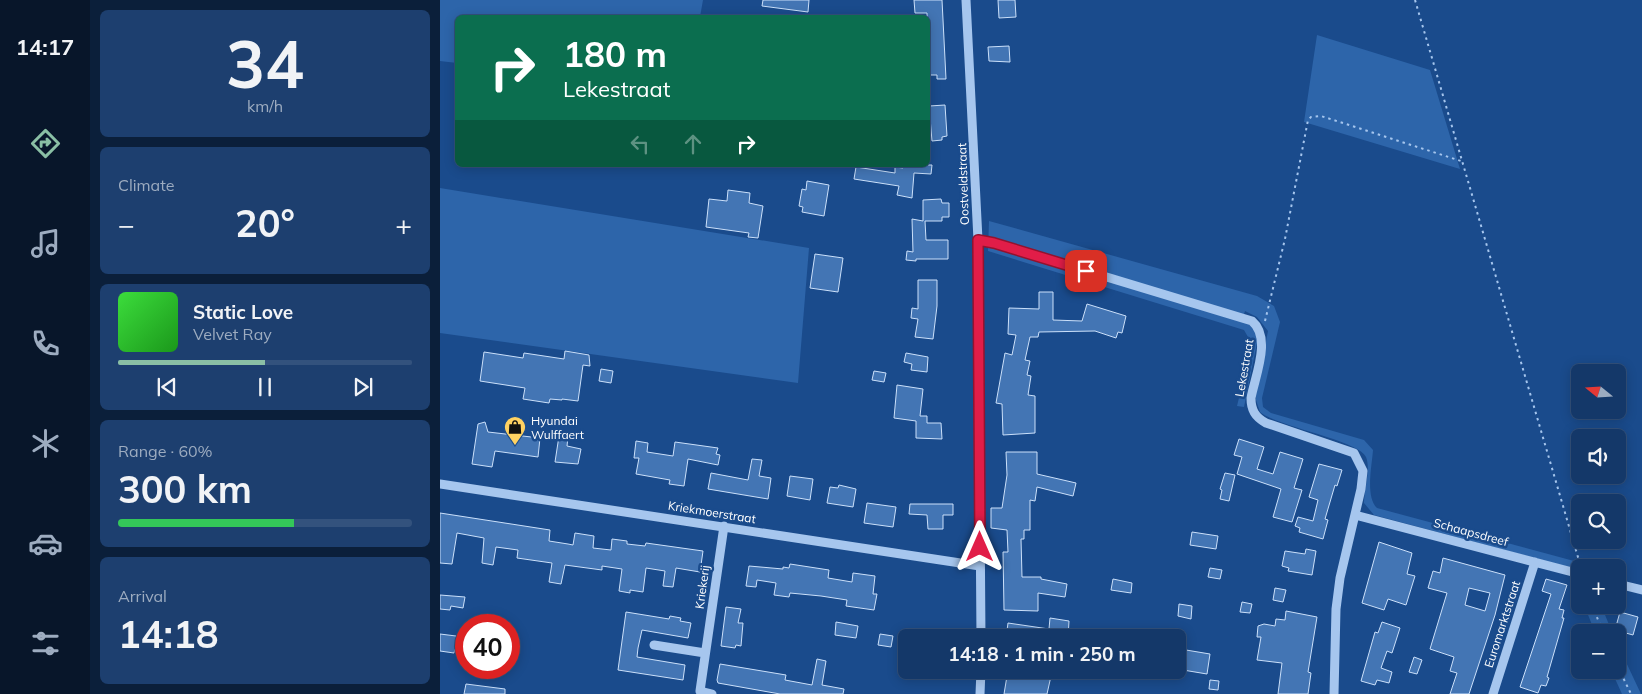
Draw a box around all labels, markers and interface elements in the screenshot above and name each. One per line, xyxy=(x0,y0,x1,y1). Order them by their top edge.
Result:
text: 34 xyxy=(226,23,304,104)
text: 180 m xyxy=(563,32,667,76)
text: 14:17 xyxy=(16,33,74,61)
icon: right xyxy=(480,35,545,100)
text: Lekestraat xyxy=(563,75,670,103)
text: km/h xyxy=(247,96,283,116)
icon: directions xyxy=(28,126,63,161)
icon: left xyxy=(626,130,654,158)
icon: ahead xyxy=(679,130,707,158)
icon: right xyxy=(732,130,760,158)
street label: Oostveldstraat xyxy=(954,143,972,225)
text: Climate xyxy=(118,175,174,195)
text: 20° xyxy=(235,199,295,247)
text: − xyxy=(118,207,135,242)
text: + xyxy=(395,207,412,242)
icon: music xyxy=(28,226,63,261)
pin xyxy=(1065,250,1107,292)
icon: arrive xyxy=(1072,257,1100,285)
text: Static Love xyxy=(193,300,293,324)
text: Velvet Ray xyxy=(193,324,272,344)
icon: phone xyxy=(28,326,63,361)
street label: Lekestraat xyxy=(1232,338,1256,398)
north arrow xyxy=(1571,364,1626,419)
map controls xyxy=(1571,364,1626,679)
icon: previous xyxy=(153,373,181,401)
icon: pause xyxy=(251,373,279,401)
icon: next xyxy=(349,373,377,401)
place label: Hyundai Wulffaert xyxy=(531,413,584,442)
shop icon: Hyundai Wulffaert xyxy=(503,415,527,446)
icon: climate xyxy=(28,426,63,461)
button: sound xyxy=(1571,429,1626,484)
text: Range · 60% xyxy=(118,441,213,461)
text: 300 km xyxy=(118,465,252,513)
button: search xyxy=(1571,494,1626,549)
street label: Kriekmoerstraat xyxy=(667,498,757,526)
street label: Schaapsdreef xyxy=(1432,515,1511,549)
position arrow xyxy=(953,520,1005,572)
icon: car xyxy=(28,526,63,561)
button: + xyxy=(1571,559,1626,614)
street label: Kriekerij xyxy=(692,564,713,610)
street label: Euromarktstraat xyxy=(1481,579,1523,669)
text: Arrival xyxy=(118,586,167,606)
text: 14:18 xyxy=(118,610,219,658)
speed limit sign: 40 xyxy=(455,614,520,679)
button: − xyxy=(1571,624,1626,679)
icon: filters xyxy=(28,626,63,661)
text: 14:18 · 1 min · 250 m xyxy=(948,642,1136,666)

